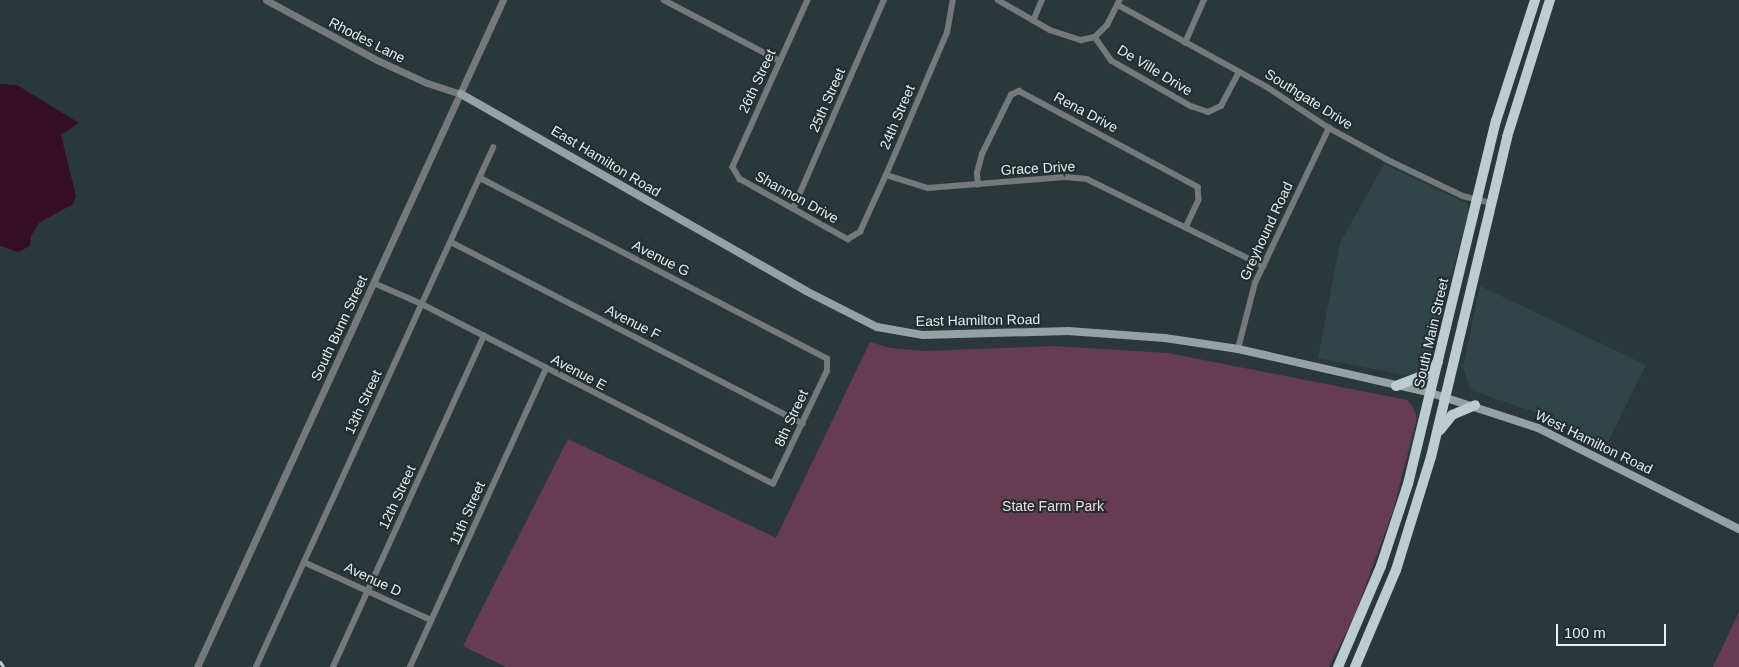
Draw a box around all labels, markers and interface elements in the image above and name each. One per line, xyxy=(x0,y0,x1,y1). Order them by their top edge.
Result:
street label: Rhodes Lane xyxy=(326,14,408,66)
street label: De Ville Drive xyxy=(1114,41,1196,99)
street label: 26th Street xyxy=(735,46,779,116)
street label: 25th Street xyxy=(805,65,849,135)
street label: Southgate Drive xyxy=(1262,65,1356,133)
street label: 24th Street xyxy=(876,82,918,152)
street label: Rena Drive xyxy=(1051,88,1121,136)
street label: East Hamilton Road xyxy=(548,122,664,200)
street label: Grace Drive xyxy=(1000,158,1076,178)
street label: Shannon Drive xyxy=(752,167,842,227)
street label: Greyhound Road xyxy=(1236,179,1296,283)
street label: Avenue G xyxy=(630,236,692,280)
street label: South Bunn Street xyxy=(307,273,371,383)
street label: South Main Street xyxy=(1410,277,1452,389)
street label: Avenue F xyxy=(603,301,663,343)
street label: East Hamilton Road xyxy=(916,311,1040,329)
street label: Avenue E xyxy=(548,350,610,394)
street label: 13th Street xyxy=(341,367,385,437)
street label: 8th Street xyxy=(771,387,811,449)
street label: West Hamilton Road xyxy=(1533,406,1655,478)
street label: 12th Street xyxy=(375,462,419,532)
street label: 11th Street xyxy=(446,479,488,547)
park label: State Farm Park xyxy=(1002,498,1104,514)
street label: Avenue D xyxy=(342,558,404,600)
scale bar xyxy=(1559,614,1669,646)
text: 100 m xyxy=(1564,624,1606,641)

